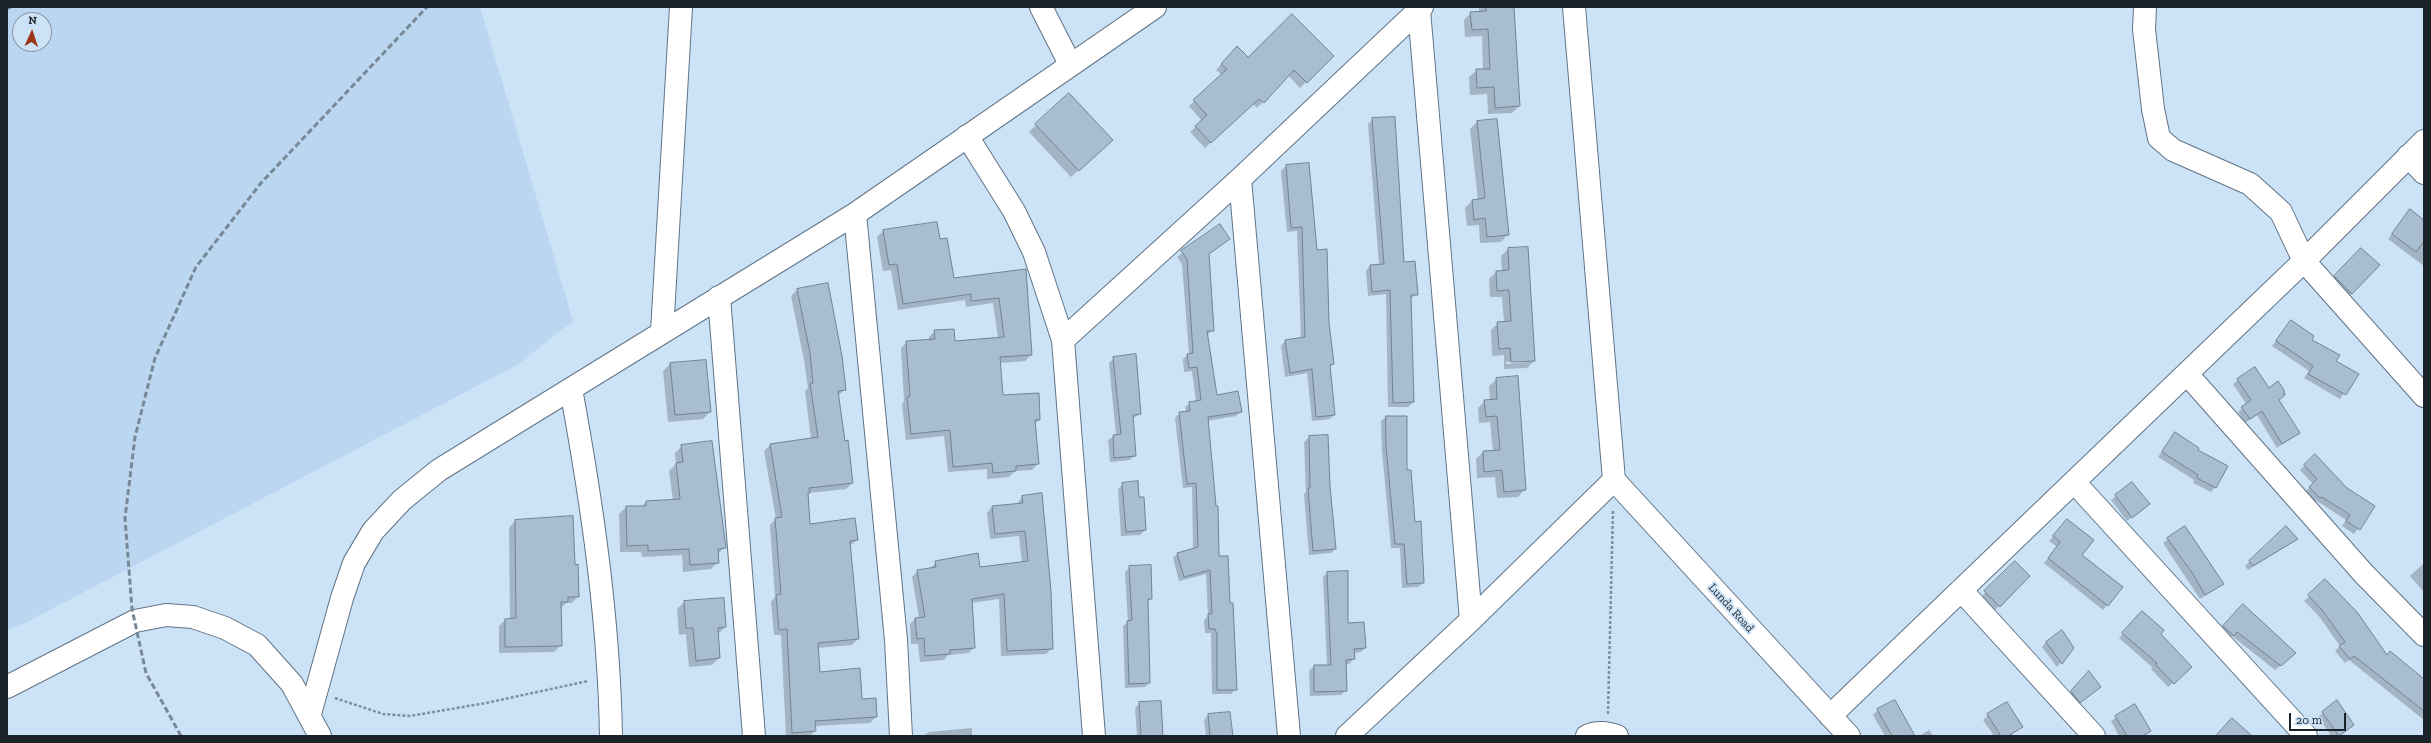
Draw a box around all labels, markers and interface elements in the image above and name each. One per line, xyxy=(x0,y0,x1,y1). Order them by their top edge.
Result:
north arrow xyxy=(12,12,52,52)
text: N xyxy=(28,14,37,27)
street label: Lunda Road xyxy=(1705,581,1757,635)
scale bar xyxy=(2291,705,2348,731)
text: 20 m xyxy=(2296,713,2322,727)

